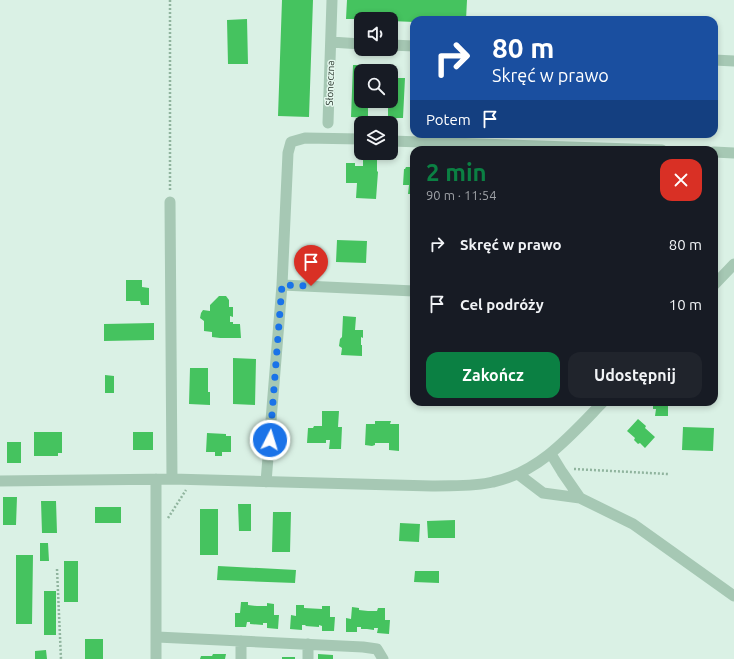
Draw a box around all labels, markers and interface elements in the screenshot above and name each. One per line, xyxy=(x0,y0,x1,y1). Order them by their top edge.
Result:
map controls xyxy=(354,12,398,160)
button: sound xyxy=(354,12,398,56)
icon: right xyxy=(426,32,478,84)
text: 80 m xyxy=(492,32,554,63)
street label: Słoneczna xyxy=(324,60,336,106)
button: search xyxy=(354,64,398,108)
text: Skręć w prawo xyxy=(492,65,609,85)
icon: arrive xyxy=(479,108,501,130)
text: Potem xyxy=(426,111,471,128)
button: layers xyxy=(354,116,398,160)
text: 2 min xyxy=(426,159,487,186)
button: close xyxy=(660,159,702,201)
text: 90 m · 11:54 xyxy=(426,188,497,202)
icon: right xyxy=(426,233,448,255)
text: Skręć w prawo xyxy=(460,236,562,253)
text: 80 m xyxy=(669,236,702,253)
pin xyxy=(294,245,328,286)
icon: arrive xyxy=(300,251,322,273)
icon: arrive xyxy=(426,293,448,315)
text: Cel podróży xyxy=(460,296,544,313)
text: 10 m xyxy=(669,296,702,313)
button: Zakończ xyxy=(426,352,560,398)
button: Udostępnij xyxy=(568,352,702,398)
position arrow xyxy=(249,419,291,461)

